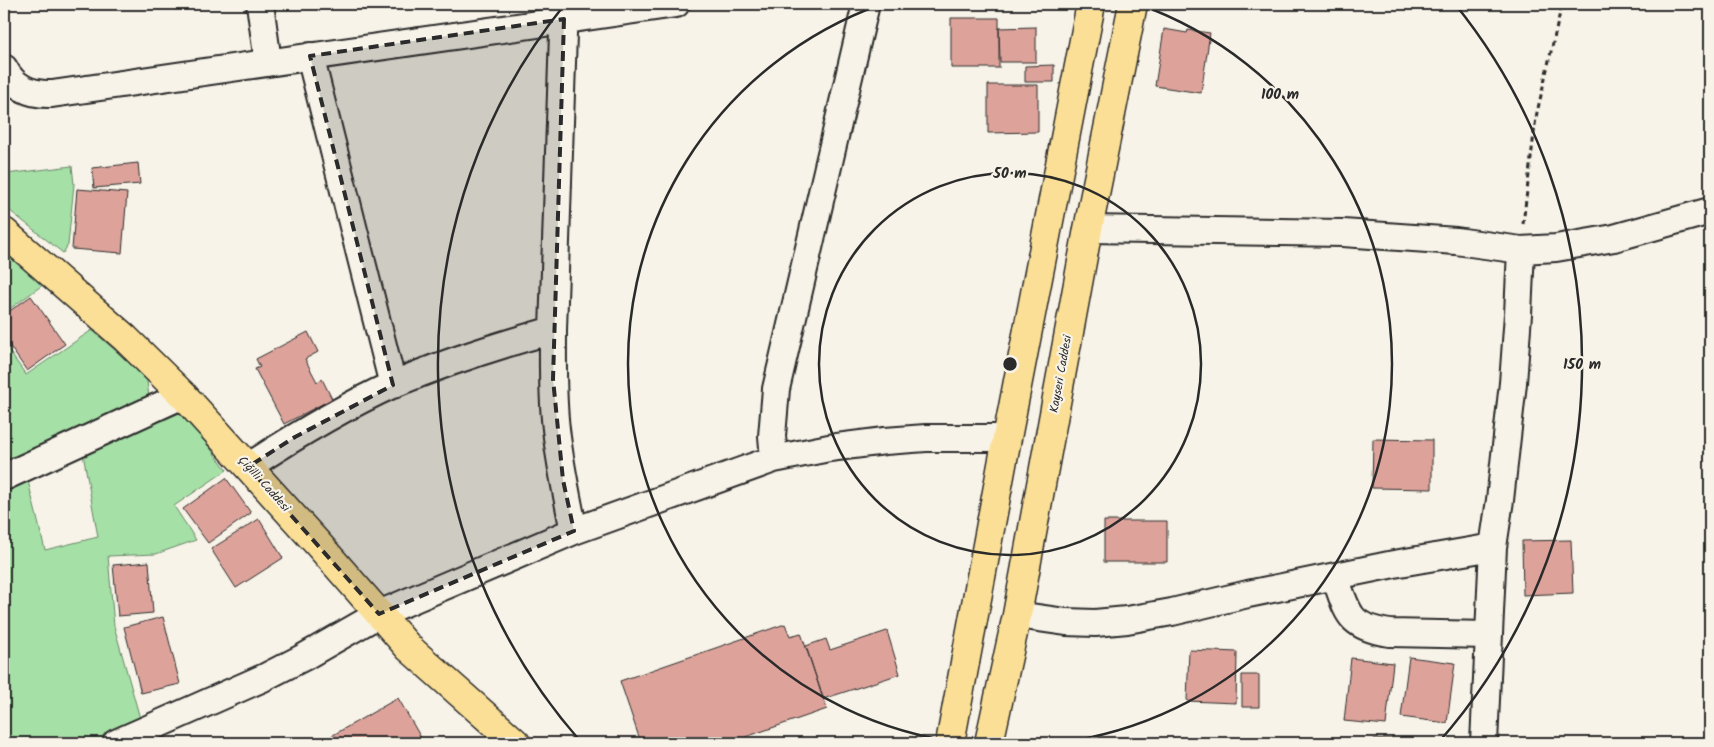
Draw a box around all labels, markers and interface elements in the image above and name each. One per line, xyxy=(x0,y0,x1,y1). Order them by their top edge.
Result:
text: 100 m xyxy=(1261,83,1299,107)
text: 50 m xyxy=(992,162,1027,186)
street label: Kayseri Caddesi xyxy=(1045,332,1077,414)
text: 150 m xyxy=(1563,353,1601,377)
centre of rings xyxy=(1001,355,1019,373)
street label: Çiğilli Caddesi xyxy=(233,452,295,517)

